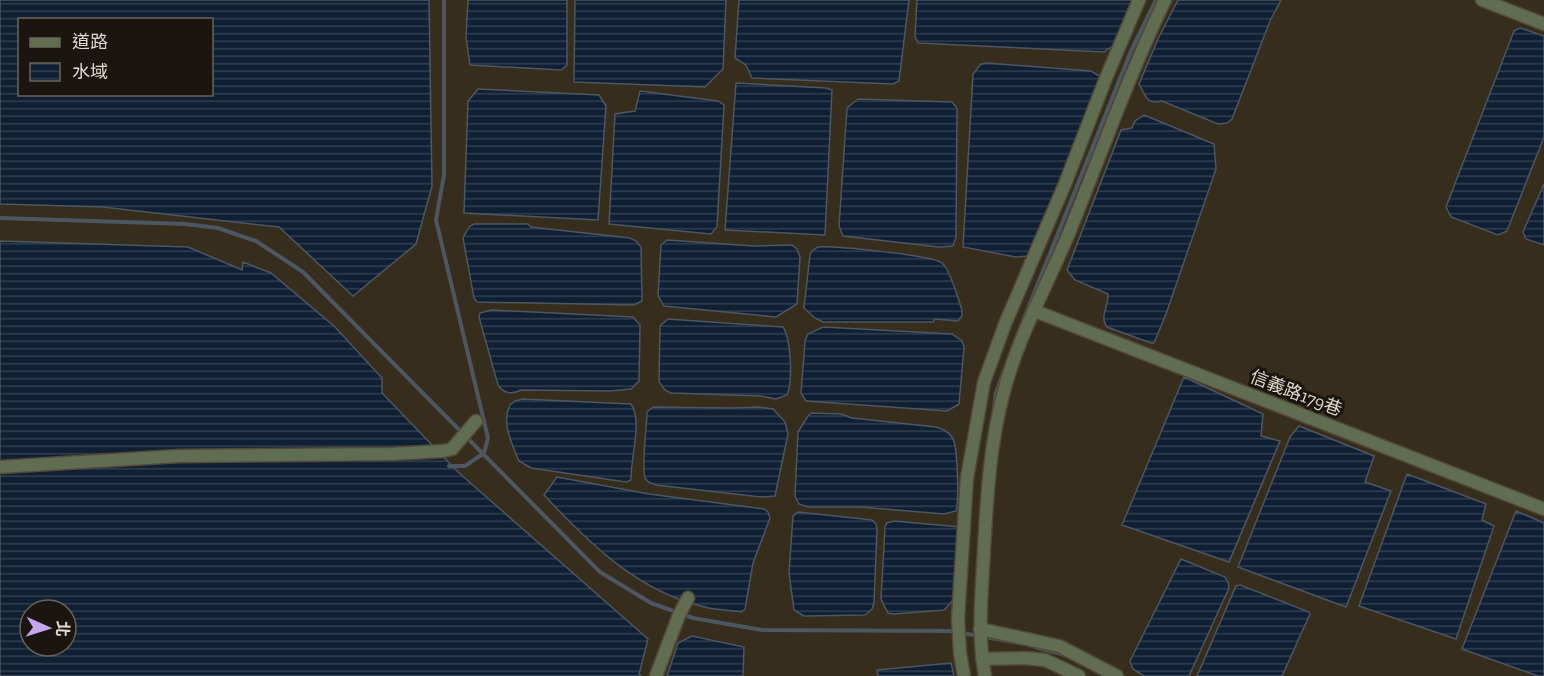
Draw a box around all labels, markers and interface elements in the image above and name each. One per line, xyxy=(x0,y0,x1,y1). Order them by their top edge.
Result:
legend xyxy=(18,18,213,96)
text: 道路 xyxy=(72,31,108,53)
text: 水域 xyxy=(72,61,108,83)
street label: 信義路179巷 xyxy=(1247,365,1345,421)
north arrow xyxy=(18,598,78,658)
text: 北 xyxy=(53,620,72,637)

